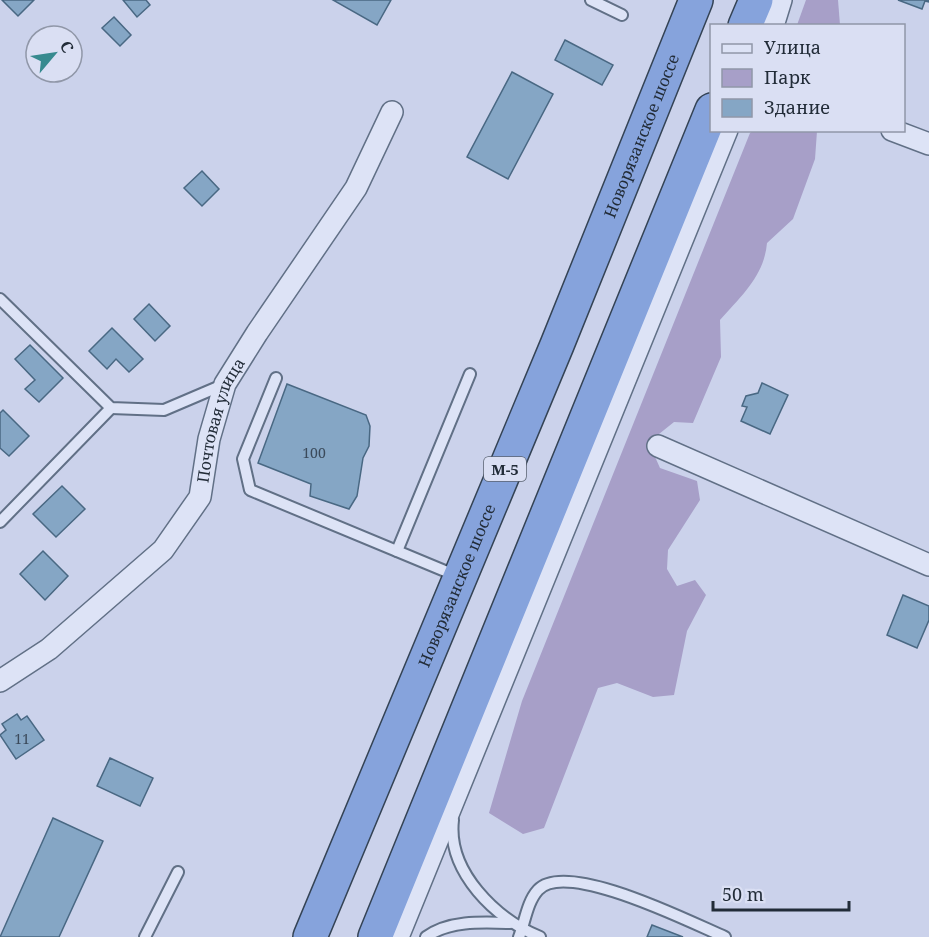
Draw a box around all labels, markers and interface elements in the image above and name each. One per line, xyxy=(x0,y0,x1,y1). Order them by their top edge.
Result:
north arrow xyxy=(24,24,84,84)
legend xyxy=(710,24,905,132)
text: Улица xyxy=(764,35,821,59)
text: С xyxy=(55,37,79,57)
street label: Новорязанское шоссе xyxy=(598,51,684,221)
text: Парк xyxy=(764,65,811,89)
text: Здание xyxy=(764,95,830,119)
street label: Почтовая улица xyxy=(191,354,250,484)
house number: 100 xyxy=(302,443,326,462)
road number: М-5 xyxy=(484,457,526,481)
street label: Новорязанское шоссе xyxy=(413,500,501,670)
house number: 11 xyxy=(14,729,30,748)
scale bar xyxy=(713,874,850,912)
text: 50 m xyxy=(722,882,764,906)

